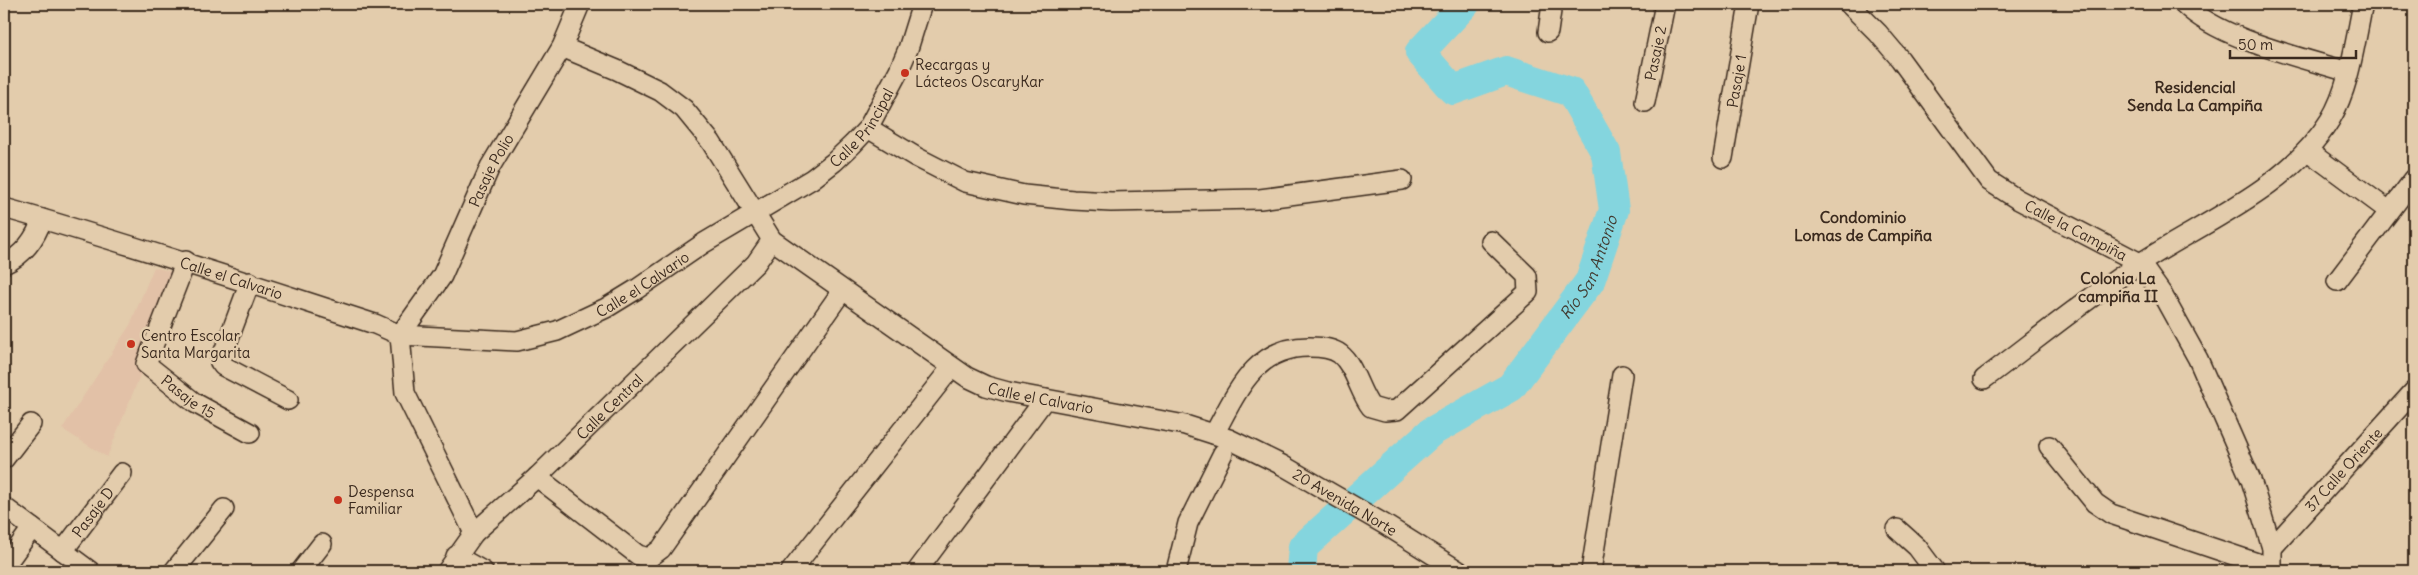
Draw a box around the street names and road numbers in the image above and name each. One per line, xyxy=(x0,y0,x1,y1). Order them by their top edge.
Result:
street label: Pasaje 2 xyxy=(1640,24,1670,82)
street label: Pasaje 1 xyxy=(1722,53,1750,109)
street label: Calle Principal xyxy=(825,85,897,171)
street label: Pasaje Polio xyxy=(464,130,517,210)
street label: Calle la Campiña xyxy=(2022,195,2131,264)
street label: Calle el Calvario xyxy=(593,247,692,321)
street label: Calle el Calvario xyxy=(178,252,285,303)
street label: Pasaje 15 xyxy=(158,370,219,422)
street label: Calle Central xyxy=(572,370,647,443)
street label: Calle el Calvario xyxy=(986,377,1095,417)
street label: 37 Calle Oriente xyxy=(2300,423,2386,515)
street label: 20 Avenida Norte xyxy=(1290,464,1401,539)
street label: Pasaje D xyxy=(67,483,118,541)

